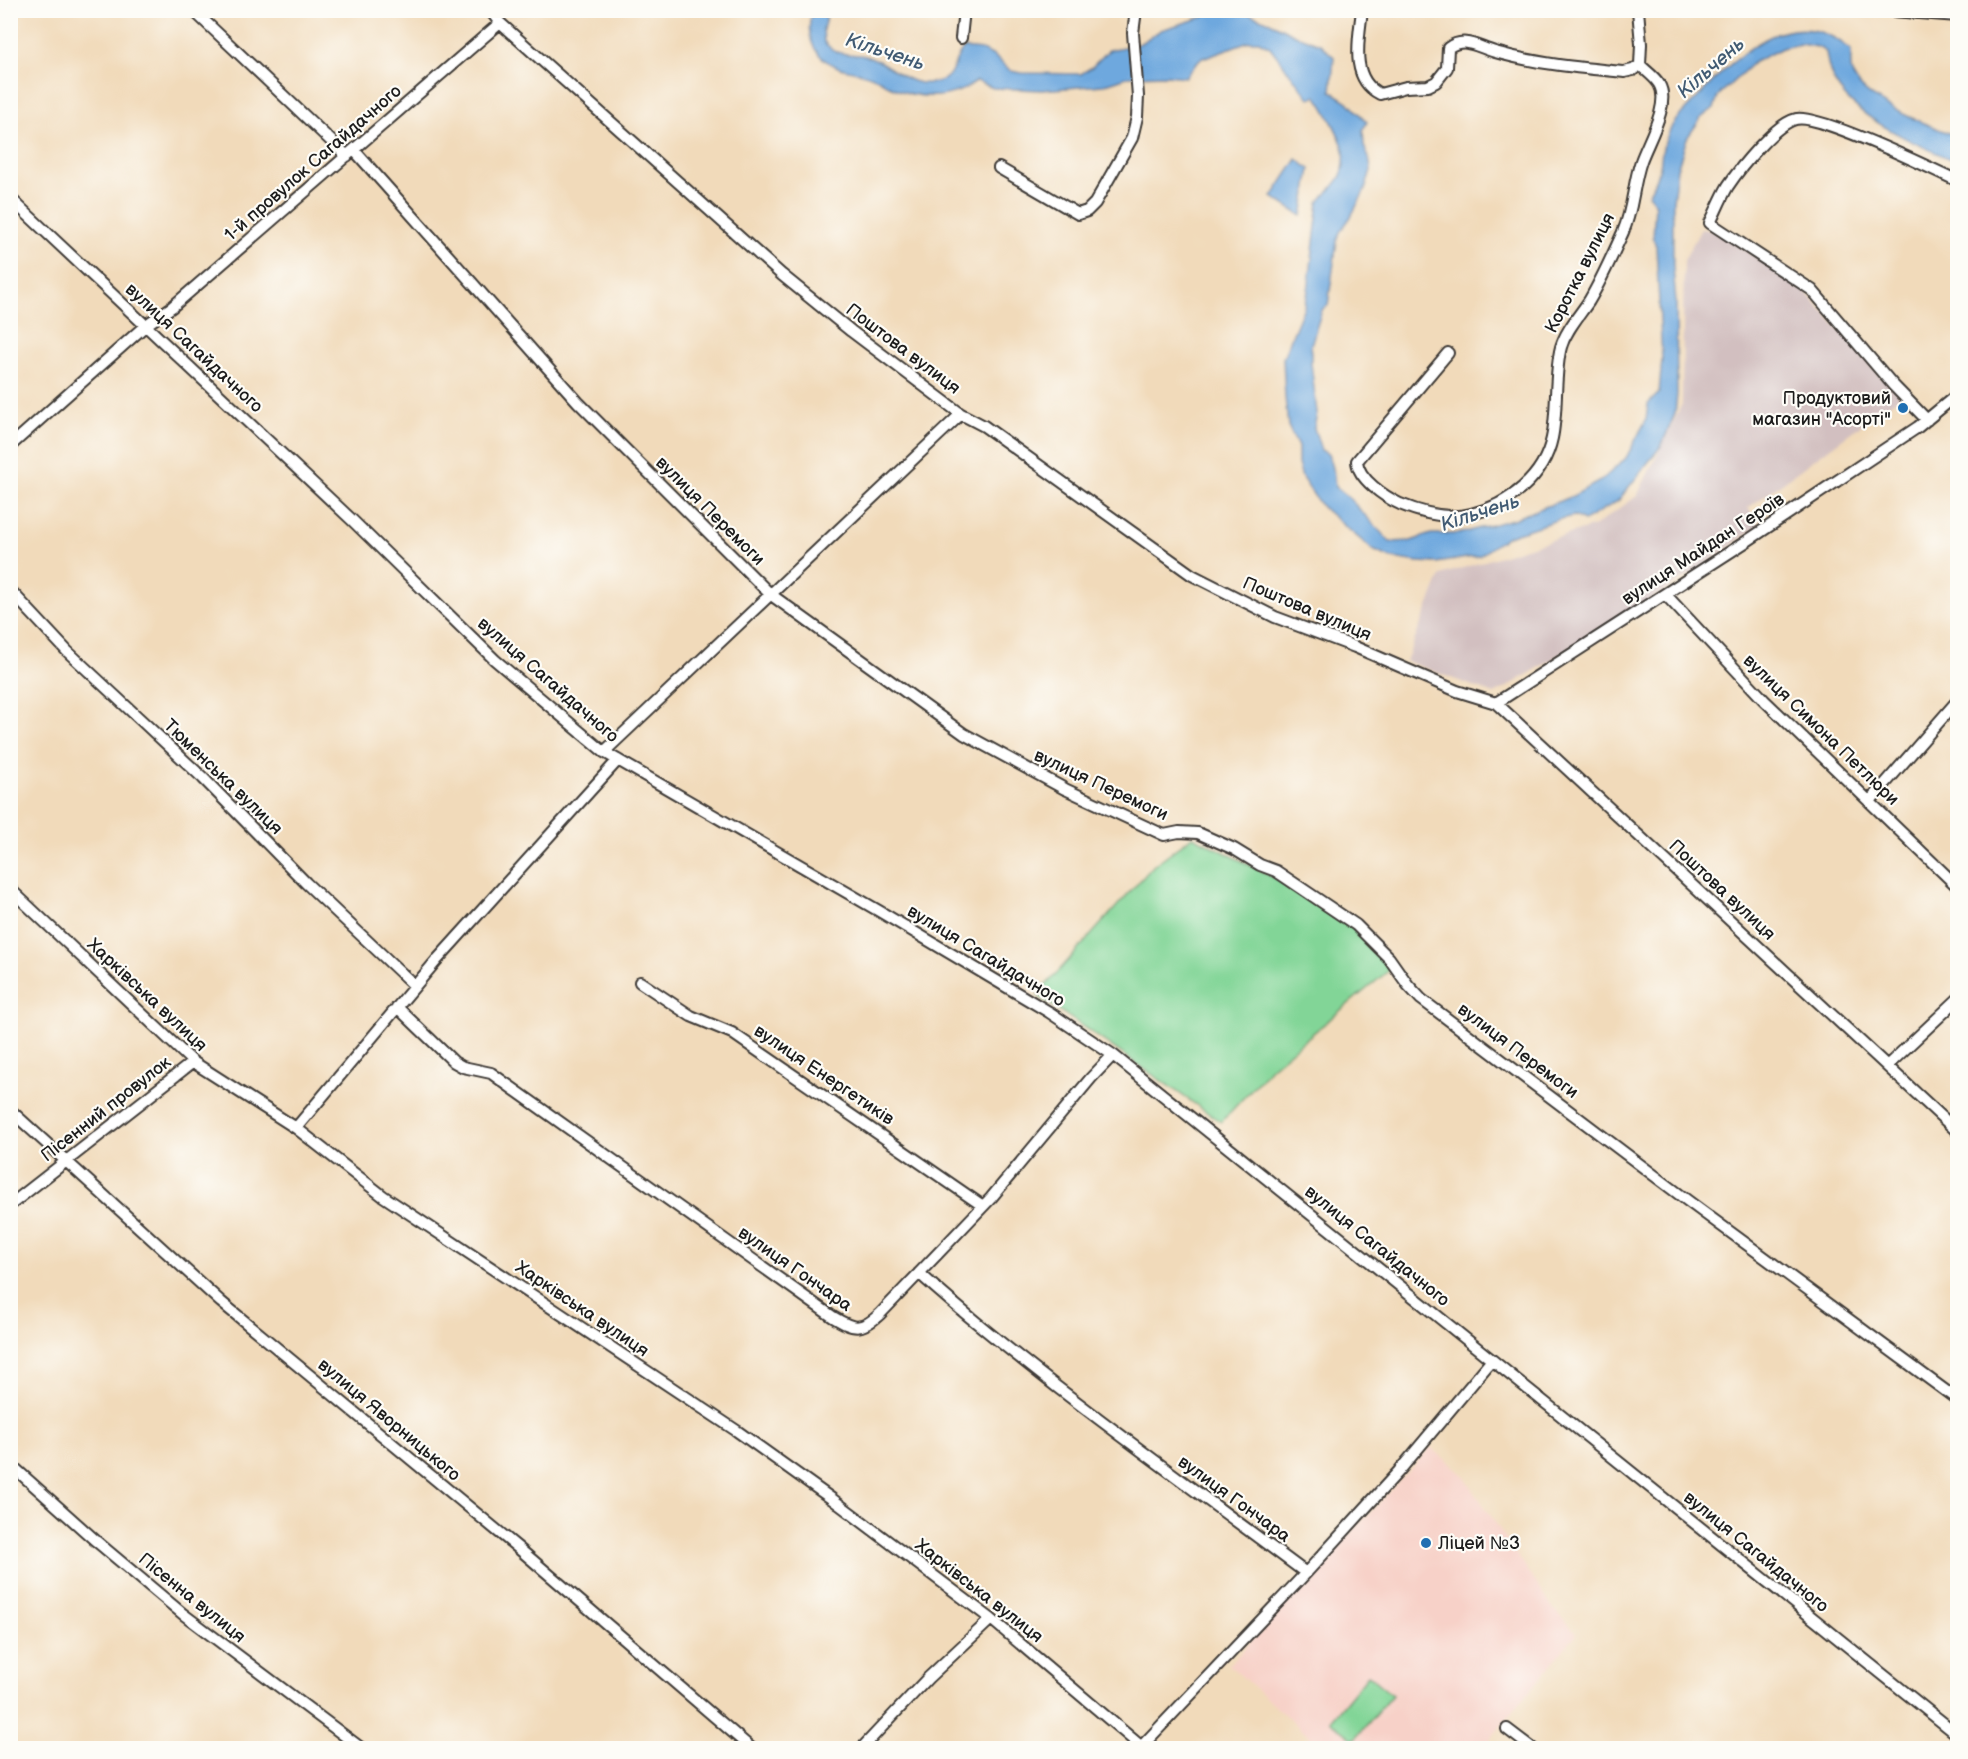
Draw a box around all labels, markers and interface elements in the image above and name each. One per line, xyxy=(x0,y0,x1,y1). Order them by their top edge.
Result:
water label: Кільчень xyxy=(842,28,928,76)
water label: Кільчень xyxy=(1672,32,1750,104)
street label: 1-й провулок Сагайдачного xyxy=(220,81,406,245)
street label: Коротка вулиця xyxy=(1541,209,1619,337)
street label: вулиця Сагайдачного xyxy=(121,279,267,417)
street label: Поштова вулиця xyxy=(842,299,964,399)
place label: Продуктовий магазин "Асорті" xyxy=(1752,388,1891,430)
marker: Продуктовий магазин "Асорті" xyxy=(1896,401,1910,415)
street label: вулиця Перемоги xyxy=(651,452,769,570)
street label: вулиця Майдан Героїв xyxy=(1618,488,1789,609)
water label: Кільчень xyxy=(1437,489,1523,537)
street label: Поштова вулиця xyxy=(1240,572,1374,646)
street label: вулиця Сагайдачного xyxy=(473,613,623,747)
street label: вулиця Симона Петлюри xyxy=(1739,650,1903,810)
street label: Тюменська вулиця xyxy=(159,715,287,839)
street label: вулиця Перемоги xyxy=(1031,745,1171,825)
street label: Поштова вулиця xyxy=(1665,835,1779,945)
street label: вулиця Сагайдачного xyxy=(903,901,1069,1011)
street label: Харківська вулиця xyxy=(83,934,211,1056)
street label: вулиця Перемоги xyxy=(1454,999,1582,1103)
street label: вулиця Енергетиків xyxy=(750,1020,899,1130)
street label: Пісенний провулок xyxy=(37,1051,176,1166)
street label: вулиця Сагайдачного xyxy=(1300,1181,1454,1311)
street label: вулиця Гончара xyxy=(734,1222,856,1316)
street label: Харківська вулиця xyxy=(511,1257,653,1361)
street label: вулиця Яворницького xyxy=(314,1354,464,1486)
street label: вулиця Гончара xyxy=(1174,1451,1295,1547)
street label: вулиця Сагайдачного xyxy=(1679,1487,1833,1617)
place label: Ліцей №3 xyxy=(1437,1533,1520,1554)
street label: Харківська вулиця xyxy=(911,1535,1047,1647)
marker: Ліцей №3 xyxy=(1419,1536,1433,1550)
street label: Пісенна вулиця xyxy=(134,1549,250,1647)

